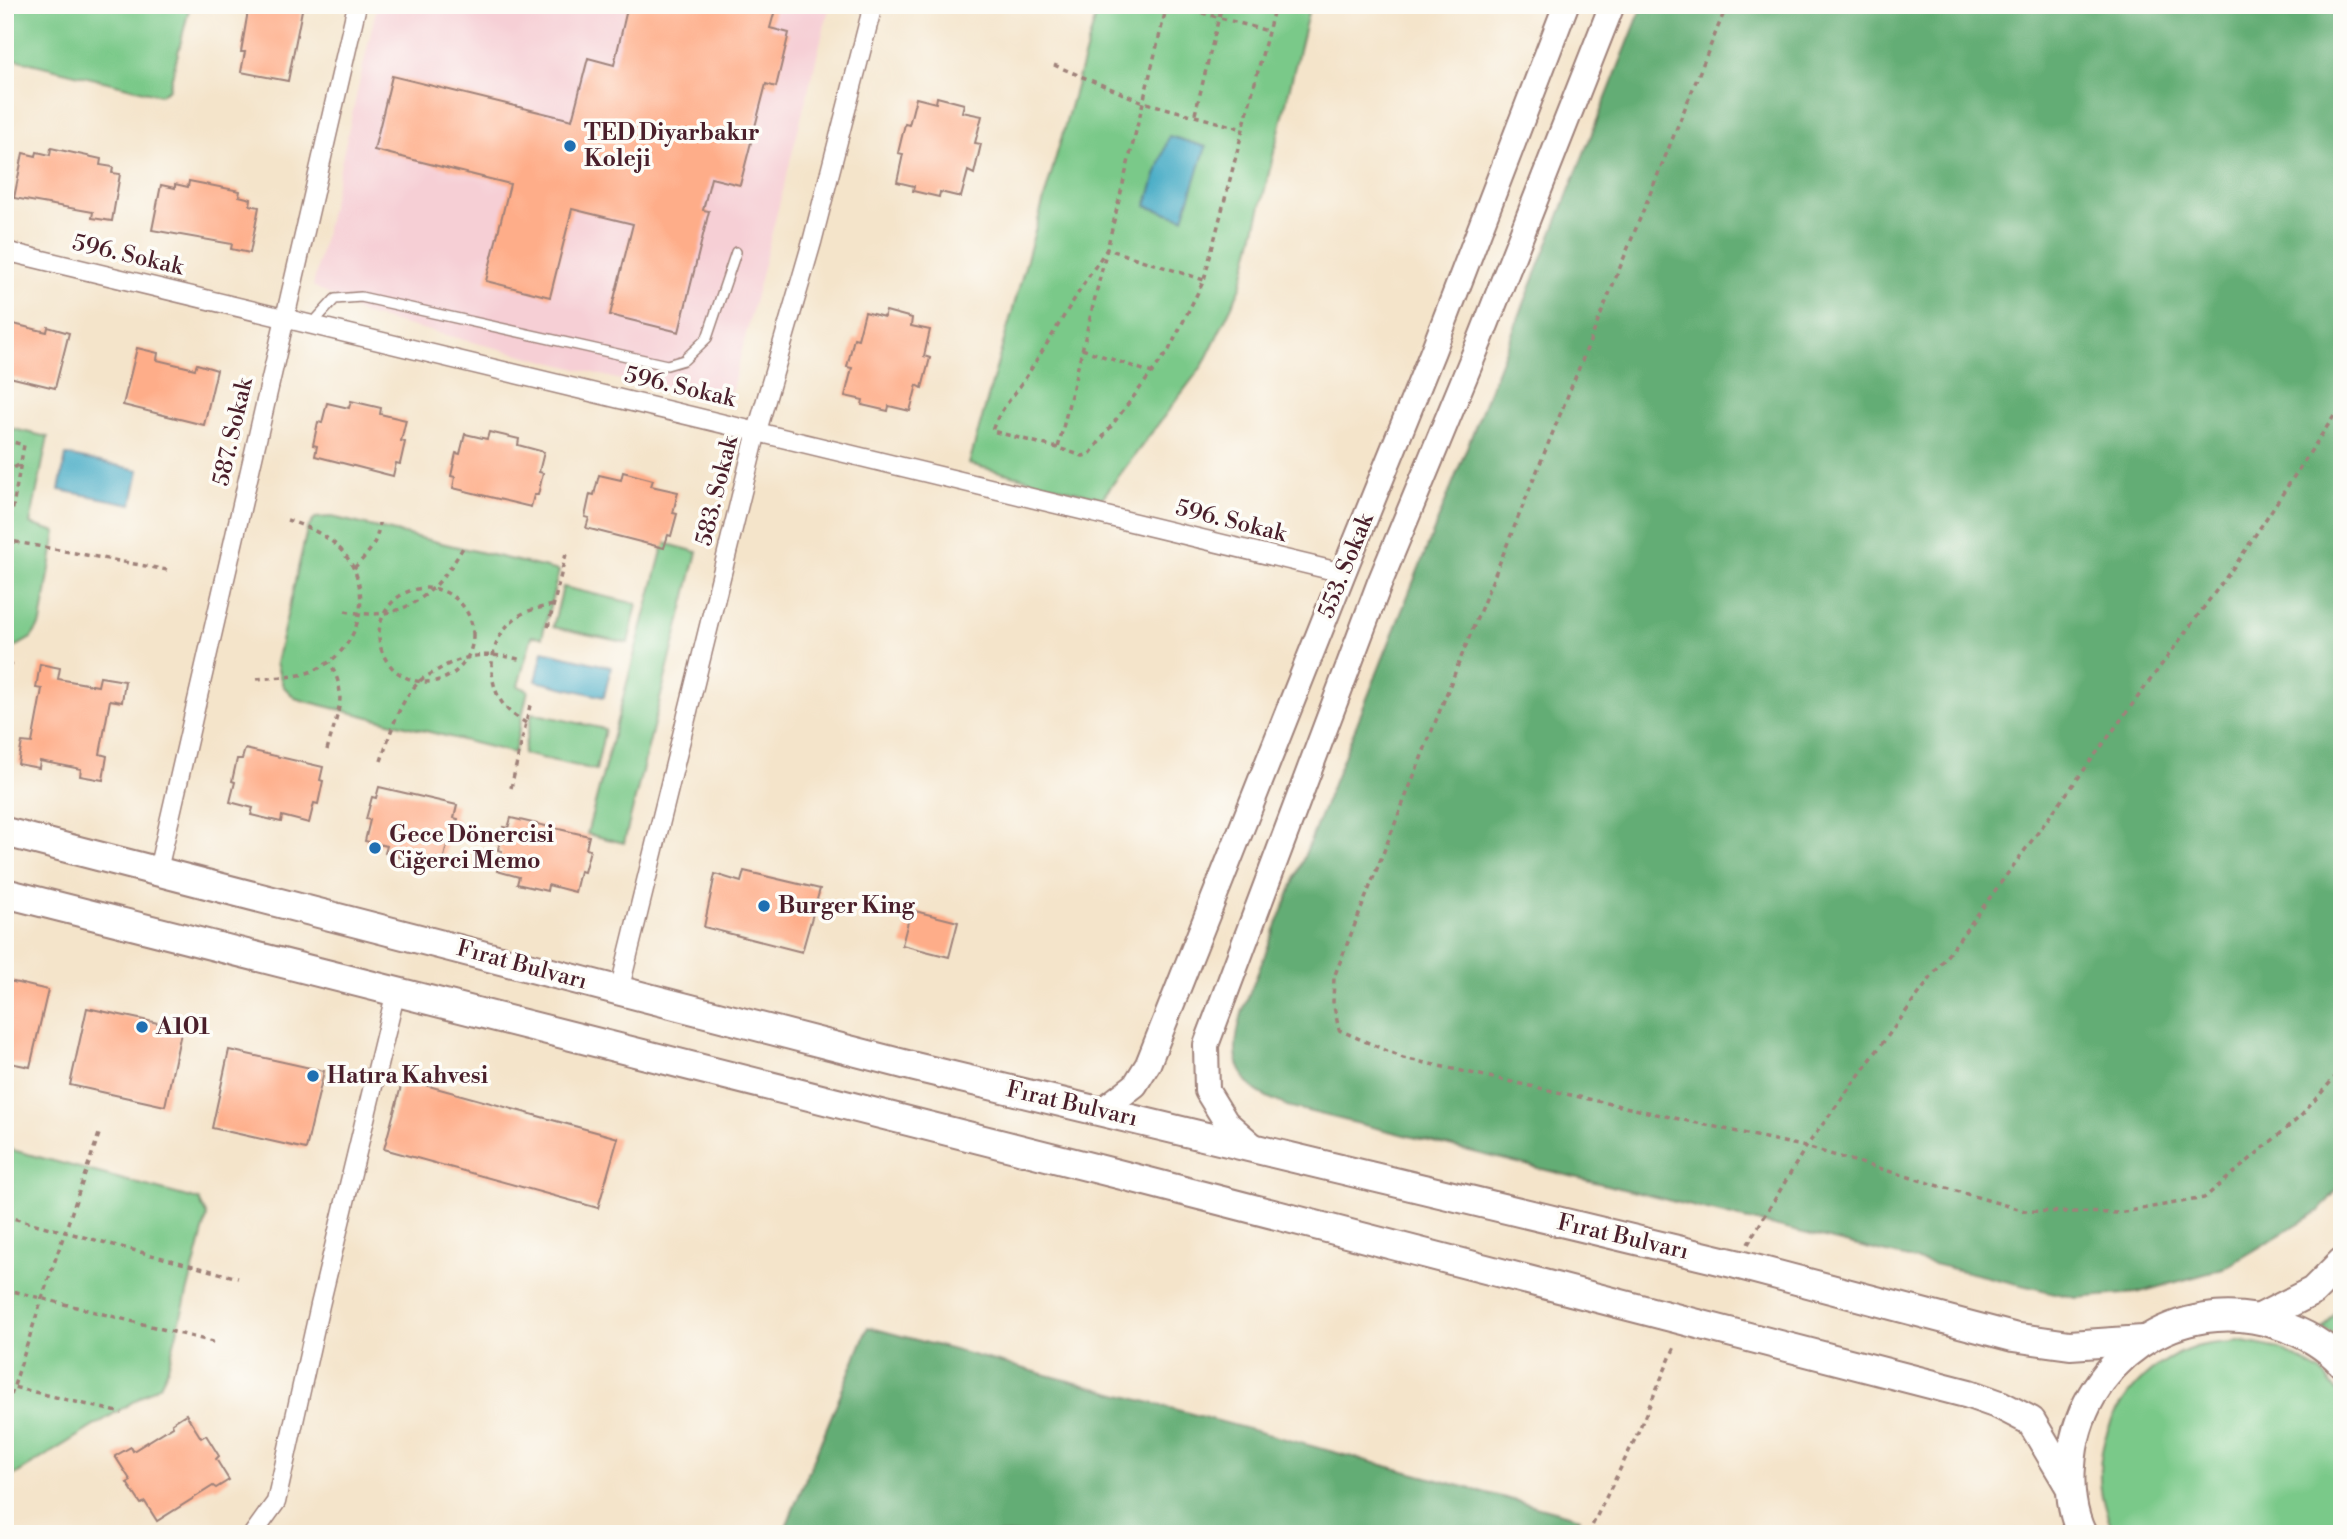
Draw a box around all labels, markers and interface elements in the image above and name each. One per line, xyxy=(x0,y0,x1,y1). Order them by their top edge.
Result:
place label: TED Diyarbakır Koleji xyxy=(584,119,760,173)
marker: TED Diyarbakır Koleji xyxy=(562,138,578,154)
street label: 596. Sokak xyxy=(70,229,187,282)
street label: 596. Sokak xyxy=(622,361,739,414)
street label: 587. Sokak xyxy=(207,374,259,489)
street label: 583. Sokak xyxy=(690,432,744,549)
street label: 596. Sokak xyxy=(1173,494,1290,548)
street label: 553. Sokak xyxy=(1312,509,1380,622)
place label: Gece Dönercisi Ciğerci Memo xyxy=(389,821,554,875)
marker: Gece Dönercisi Ciğerci Memo xyxy=(367,840,383,856)
place label: Burger King xyxy=(778,892,916,920)
marker: Burger King xyxy=(756,898,772,914)
street label: Fırat Bulvarı xyxy=(454,934,590,996)
place label: A101 xyxy=(155,1013,210,1041)
marker: A101 xyxy=(134,1019,150,1035)
place label: Hatıra Kahvesi xyxy=(327,1062,488,1090)
marker: Hatıra Kahvesi xyxy=(305,1068,321,1084)
street label: Fırat Bulvarı xyxy=(1004,1075,1140,1133)
street label: Fırat Bulvarı xyxy=(1555,1208,1691,1266)

